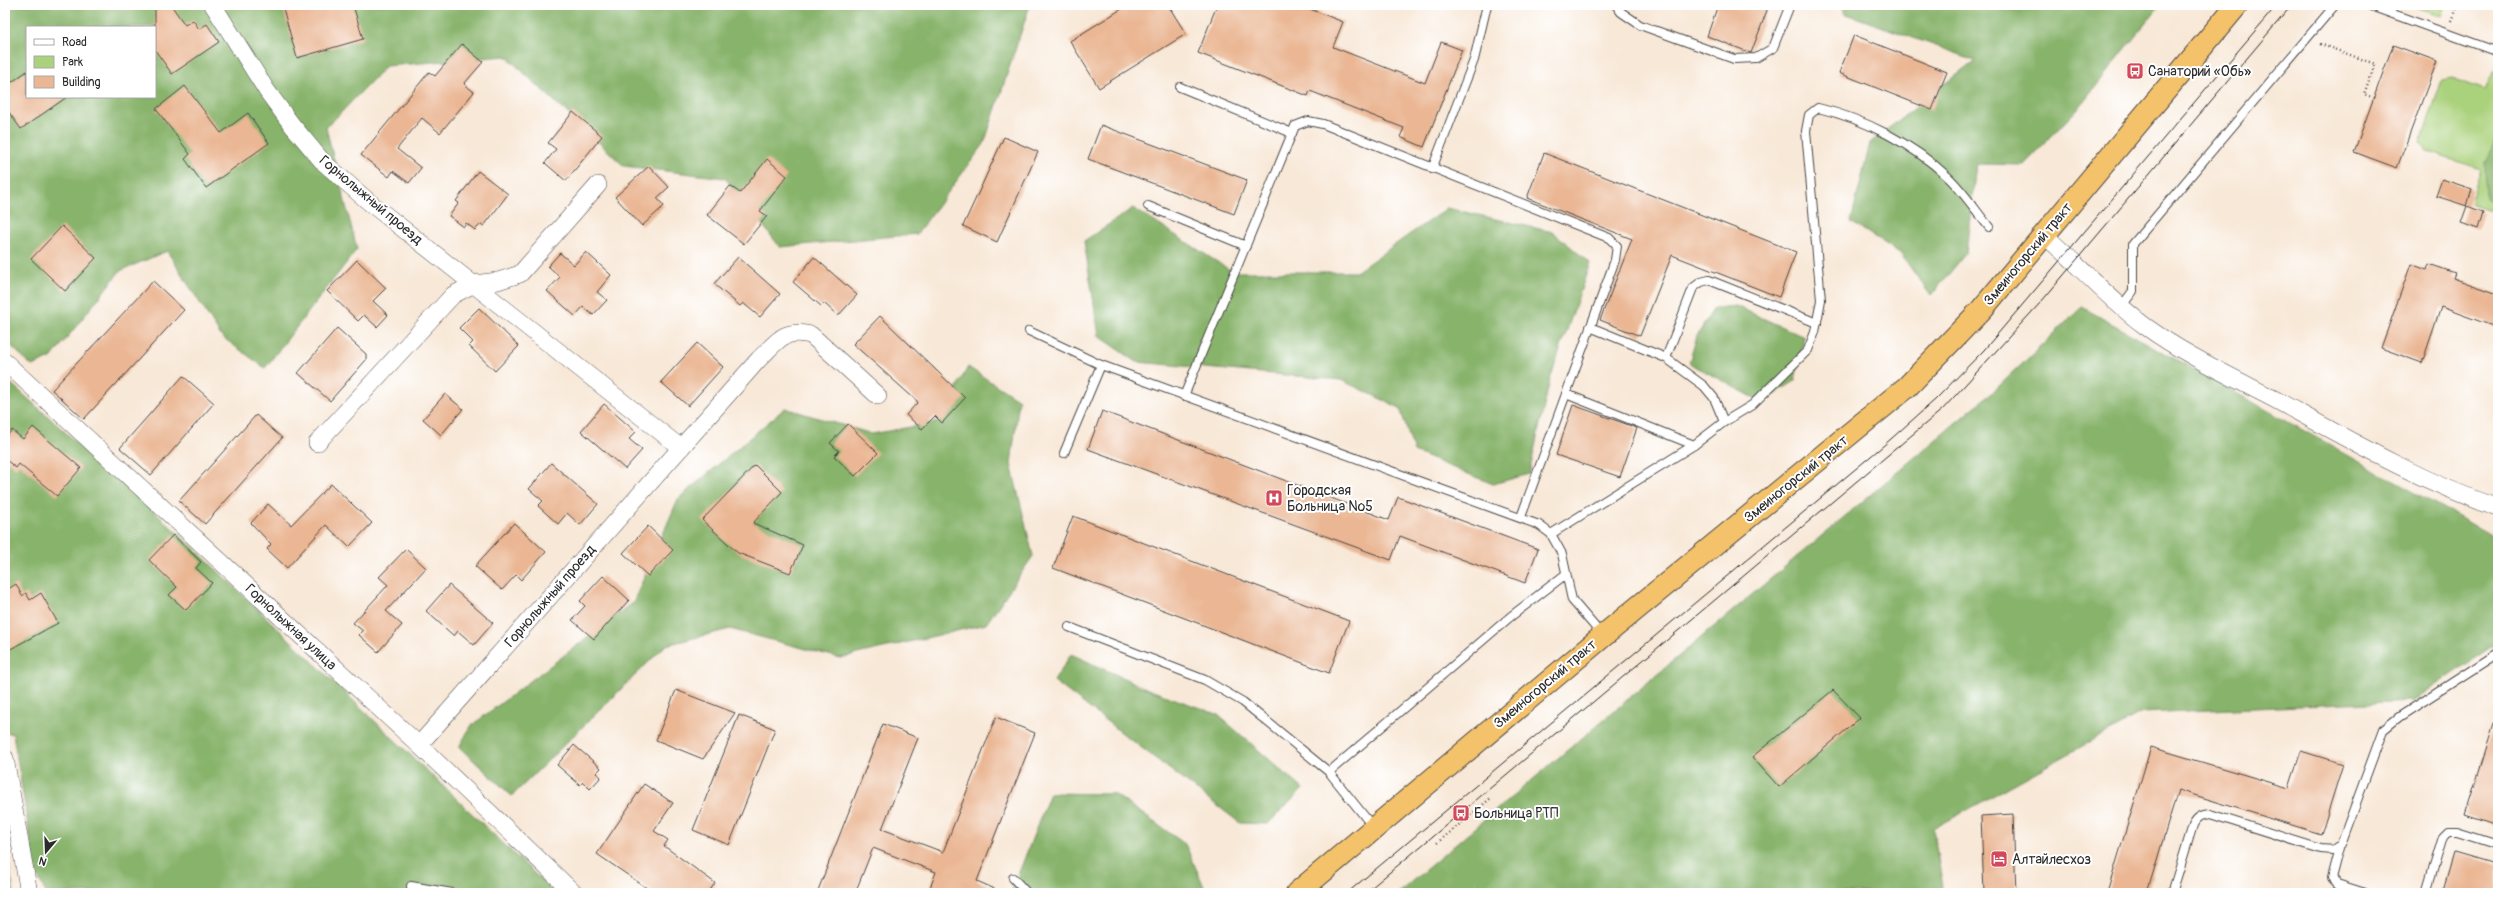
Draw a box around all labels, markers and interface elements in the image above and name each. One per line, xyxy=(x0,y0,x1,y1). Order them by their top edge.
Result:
legend xyxy=(26,26,156,98)
text: Road xyxy=(62,35,87,50)
text: Park xyxy=(62,55,83,70)
bus stop icon: Санаторий «Обь» xyxy=(2125,61,2145,81)
place label: Санаторий «Обь» xyxy=(2148,63,2251,80)
text: Building xyxy=(62,75,101,90)
street label: Горнолыжный проезд xyxy=(316,152,427,249)
street label: Змеиногорский тракт xyxy=(1980,199,2076,309)
street label: Змеиногорский тракт xyxy=(1741,432,1851,526)
place label: Городская Больница №5 xyxy=(1287,482,1373,515)
hospital icon: Городская Больница №5 xyxy=(1264,488,1284,508)
street label: Горнолыжный проезд xyxy=(501,541,599,651)
street label: Горнолыжная улица xyxy=(242,580,340,674)
street label: Змеиногорский тракт xyxy=(1490,636,1600,732)
bus stop icon: Больница РТП xyxy=(1451,803,1471,823)
place label: Больница РТП xyxy=(1474,805,1558,822)
north arrow xyxy=(26,832,66,872)
hotel icon: Алтайлесхоз xyxy=(1989,849,2009,869)
place label: Алтайлесхоз xyxy=(2012,851,2091,868)
text: N xyxy=(37,853,49,868)

